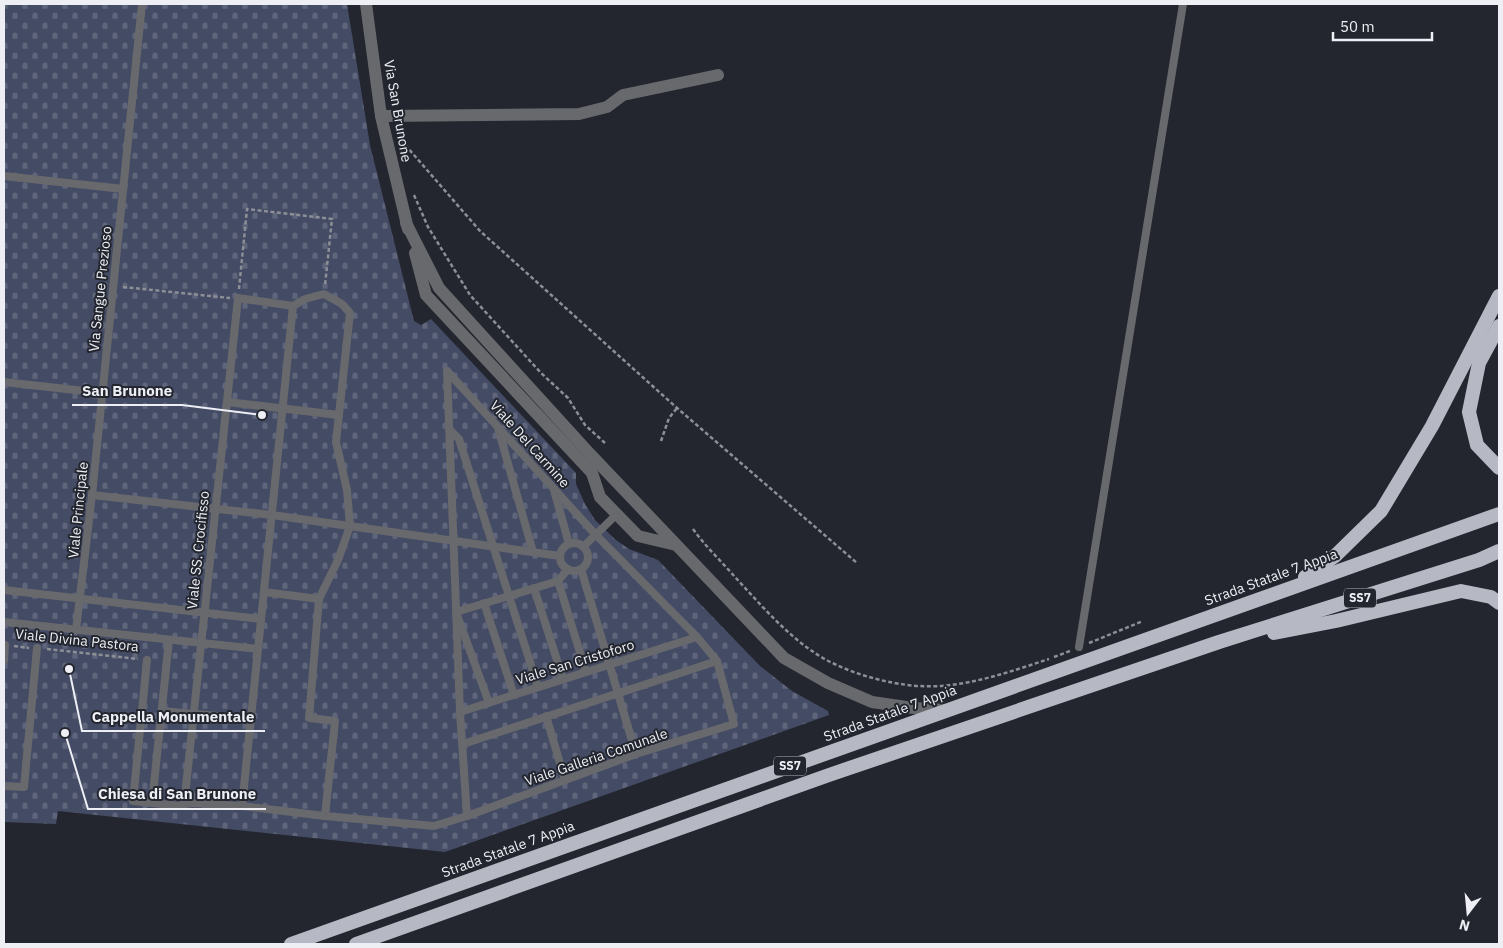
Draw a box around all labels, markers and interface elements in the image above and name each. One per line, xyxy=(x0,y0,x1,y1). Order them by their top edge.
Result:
scale bar xyxy=(1333,10,1432,42)
text: 50 m xyxy=(1340,17,1375,36)
street label: Via San Brunone xyxy=(380,59,416,164)
street label: Via Sangue Prezioso xyxy=(84,225,116,353)
callout: San Brunone xyxy=(72,375,182,405)
text: San Brunone xyxy=(82,381,172,400)
street label: Viale Del Carmine xyxy=(486,397,574,492)
street label: Viale Principale xyxy=(64,461,92,559)
street label: Viale SS. Crocifisso xyxy=(183,490,213,610)
street label: Strada Statale 7 Appia xyxy=(1202,544,1340,609)
road number: SS7 xyxy=(1344,588,1376,608)
street label: Viale Divina Pastora xyxy=(14,625,140,655)
street label: Viale San Cristoforo xyxy=(514,635,637,689)
street label: Strada Statale 7 Appia xyxy=(821,680,959,745)
callout: Cappella Monumentale xyxy=(82,701,265,731)
text: Cappella Monumentale xyxy=(92,707,254,726)
street label: Viale Galleria Comunale xyxy=(522,724,670,790)
road number: SS7 xyxy=(774,756,806,776)
callout: Chiesa di San Brunone xyxy=(88,779,266,809)
text: Chiesa di San Brunone xyxy=(98,784,256,803)
street label: Strada Statale 7 Appia xyxy=(439,816,577,881)
north arrow xyxy=(1443,888,1493,938)
text: N xyxy=(1457,915,1472,936)

